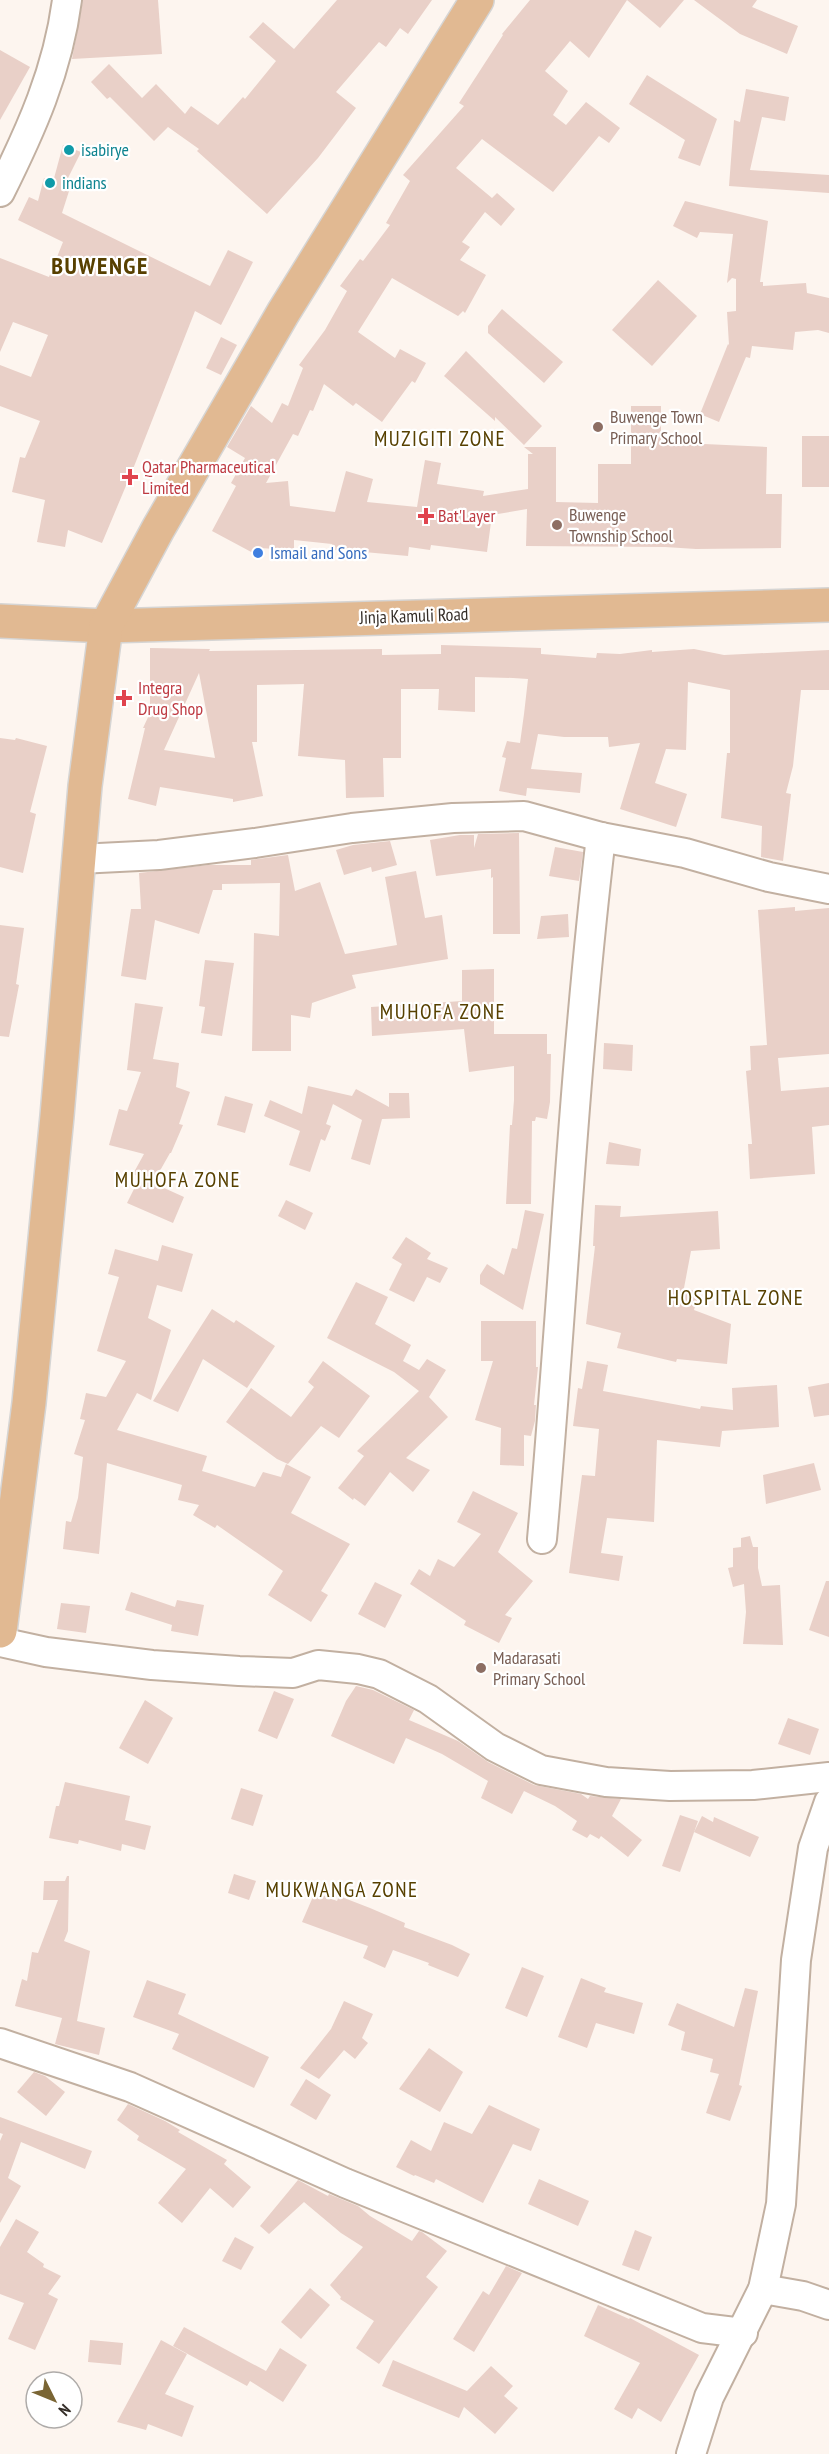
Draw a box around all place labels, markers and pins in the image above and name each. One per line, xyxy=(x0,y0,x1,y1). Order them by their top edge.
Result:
place label: isabirye xyxy=(81,138,129,161)
marker: isabirye xyxy=(62,143,76,157)
place label: indians xyxy=(62,171,107,194)
marker: indians xyxy=(43,176,57,190)
place label: Buwenge Town Primary School xyxy=(610,405,703,449)
marker: Buwenge Town Primary School xyxy=(591,420,605,434)
place label: Qatar Pharmaceutical Limited xyxy=(142,455,276,499)
marker: Qatar Pharmaceutical Limited xyxy=(123,470,137,484)
place label: Buwenge Township School xyxy=(569,503,673,547)
place label: Bat'Layer xyxy=(438,504,496,527)
marker: Bat'Layer xyxy=(419,509,433,523)
marker: Buwenge Township School xyxy=(550,518,564,532)
place label: Ismail and Sons xyxy=(270,541,367,564)
marker: Ismail and Sons xyxy=(251,546,265,560)
place label: Integra Drug Shop xyxy=(138,676,203,720)
marker: Integra Drug Shop xyxy=(115,689,133,707)
place label: Madarasati Primary School xyxy=(493,1646,586,1690)
marker: Madarasati Primary School xyxy=(474,1661,488,1675)

